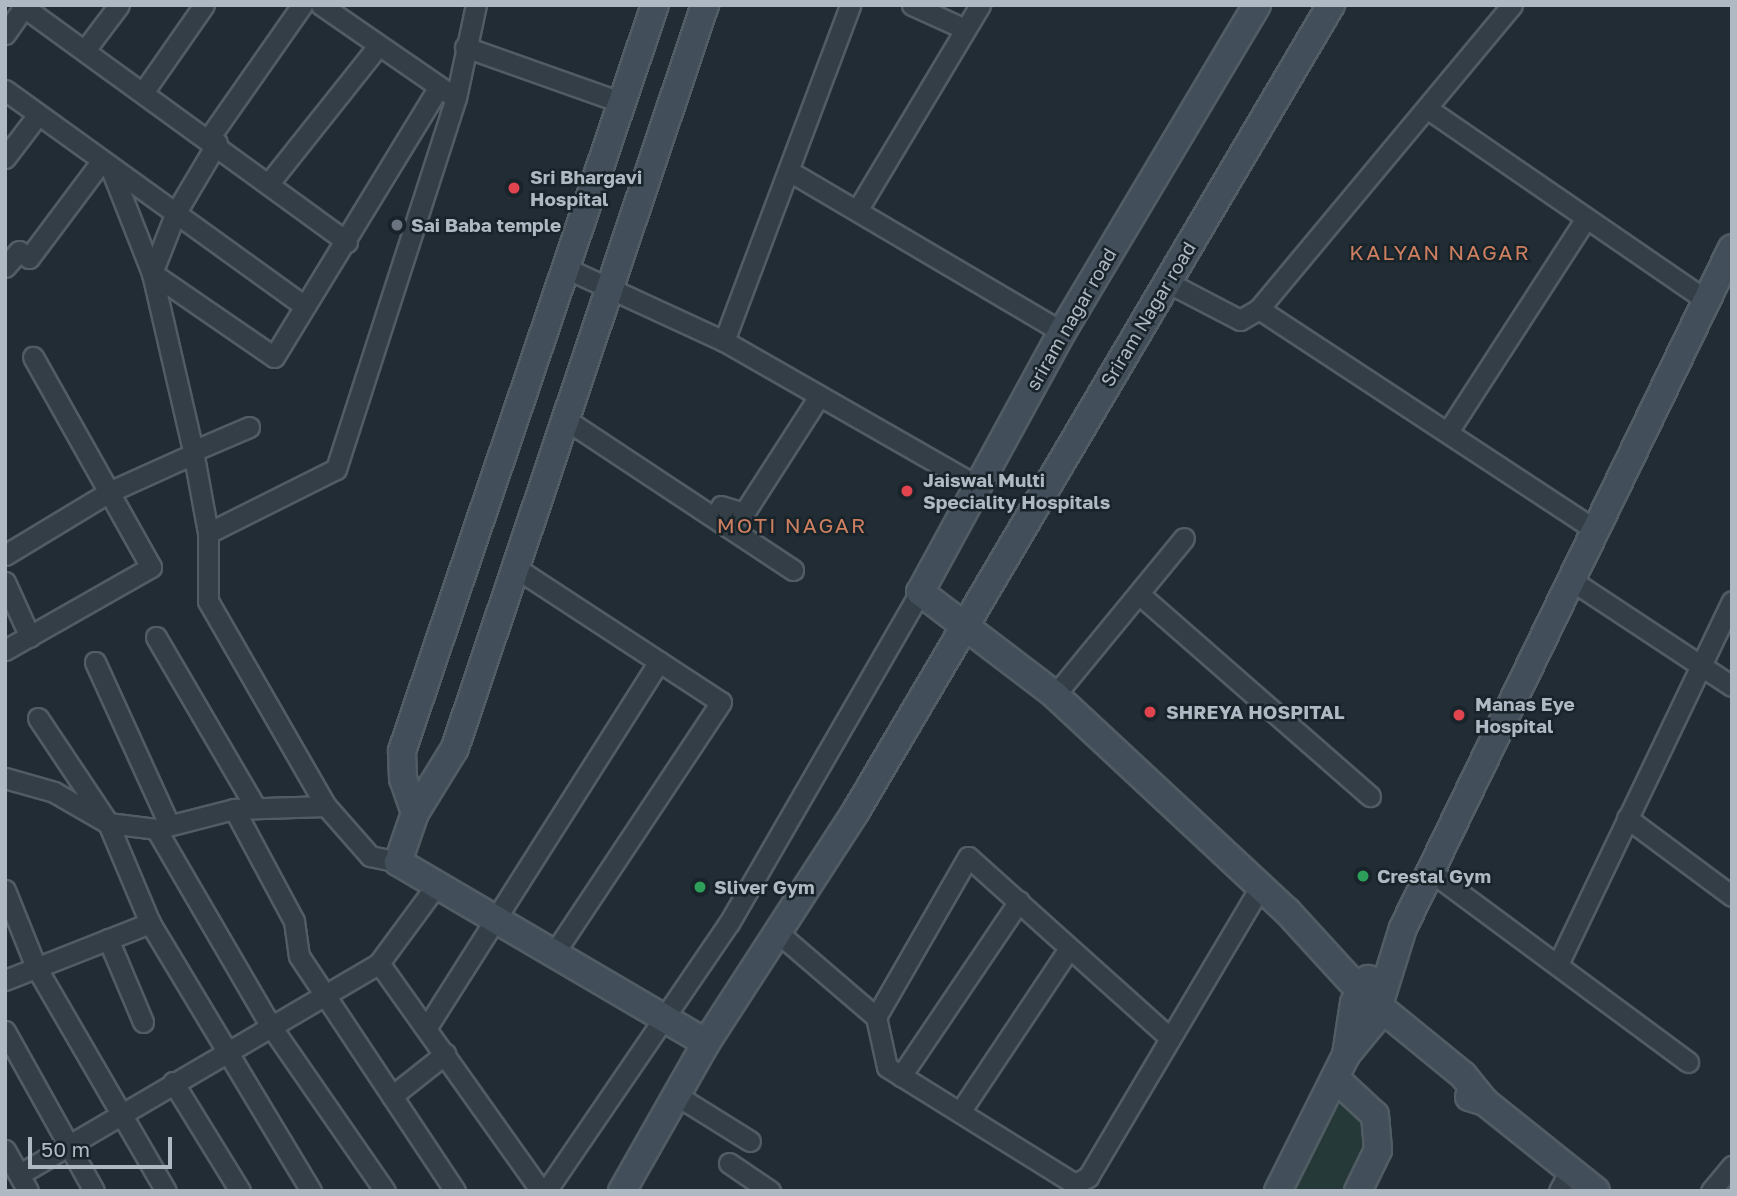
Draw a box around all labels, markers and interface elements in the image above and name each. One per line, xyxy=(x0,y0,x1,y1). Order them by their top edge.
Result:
place label: Sri Bhargavi Hospital xyxy=(530,166,642,210)
marker: Sri Bhargavi Hospital xyxy=(504,178,524,198)
place label: Sai Baba temple xyxy=(411,214,561,236)
marker: Sai Baba temple xyxy=(389,217,405,233)
street label: Sriram Nagar road xyxy=(1096,237,1200,391)
district label: KALYAN NAGAR xyxy=(1351,239,1529,265)
street label: sriram nagar road xyxy=(1021,244,1121,394)
place label: Jaiswal Multi Speciality Hospitals xyxy=(923,469,1110,513)
marker: Jaiswal Multi Speciality Hospitals xyxy=(897,481,917,501)
district label: MOTI NAGAR xyxy=(718,512,866,538)
place label: Manas Eye Hospital xyxy=(1475,693,1575,737)
place label: SHREYA HOSPITAL xyxy=(1166,701,1345,723)
marker: SHREYA HOSPITAL xyxy=(1140,702,1160,722)
marker: Manas Eye Hospital xyxy=(1449,705,1469,725)
place label: Crestal Gym xyxy=(1377,865,1491,887)
marker: Crestal Gym xyxy=(1355,868,1371,884)
place label: Sliver Gym xyxy=(714,876,815,898)
marker: Sliver Gym xyxy=(692,879,708,895)
scale bar xyxy=(32,1122,175,1166)
text: 50 m xyxy=(41,1136,90,1162)

